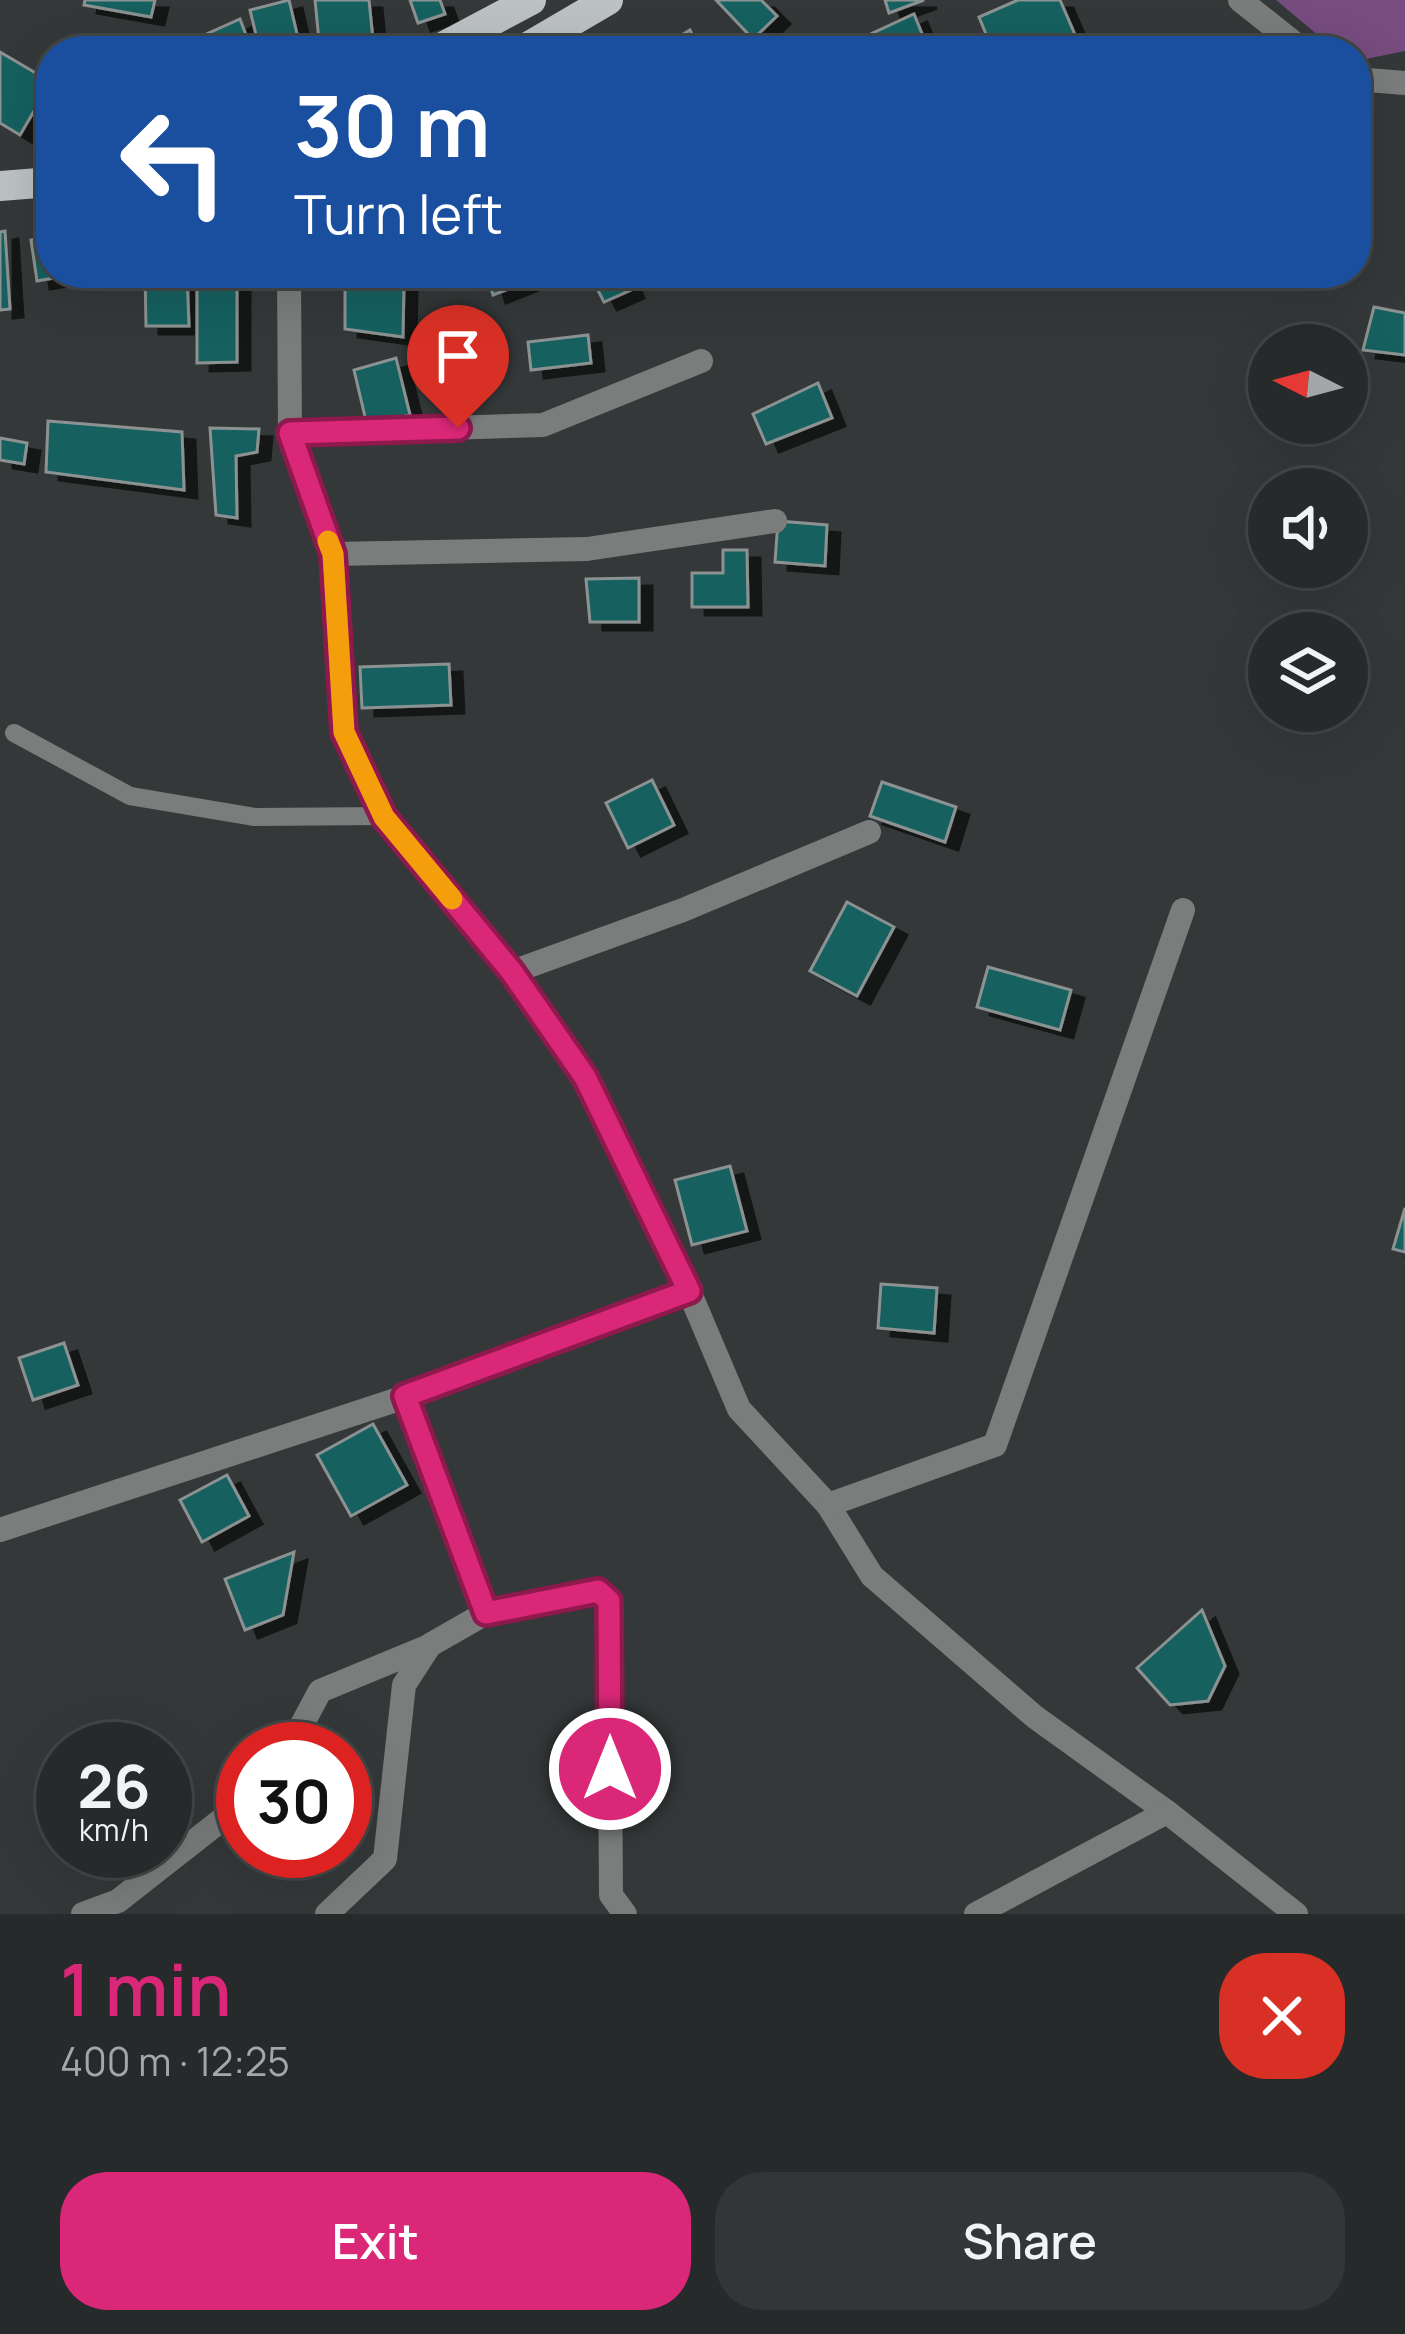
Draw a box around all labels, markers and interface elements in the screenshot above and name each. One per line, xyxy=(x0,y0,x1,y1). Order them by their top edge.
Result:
text: 30 m xyxy=(294,67,490,182)
icon: left xyxy=(96,84,252,240)
text: Turn left xyxy=(294,176,503,250)
pin xyxy=(407,305,509,428)
icon: arrive xyxy=(425,323,491,389)
north arrow xyxy=(1248,324,1368,444)
map controls xyxy=(1248,324,1368,732)
button: sound xyxy=(1248,468,1368,588)
button: layers xyxy=(1248,612,1368,732)
position arrow xyxy=(547,1706,673,1832)
speed limit sign: 30 xyxy=(216,1722,372,1878)
text: 26 xyxy=(77,1744,151,1826)
text: km/h xyxy=(79,1809,149,1850)
text: 1 min xyxy=(60,1939,232,2038)
button: close xyxy=(1219,1953,1345,2079)
text: 400 m · 12:25 xyxy=(60,2034,290,2088)
button: Exit xyxy=(60,2172,691,2310)
button: Share xyxy=(715,2172,1345,2310)

